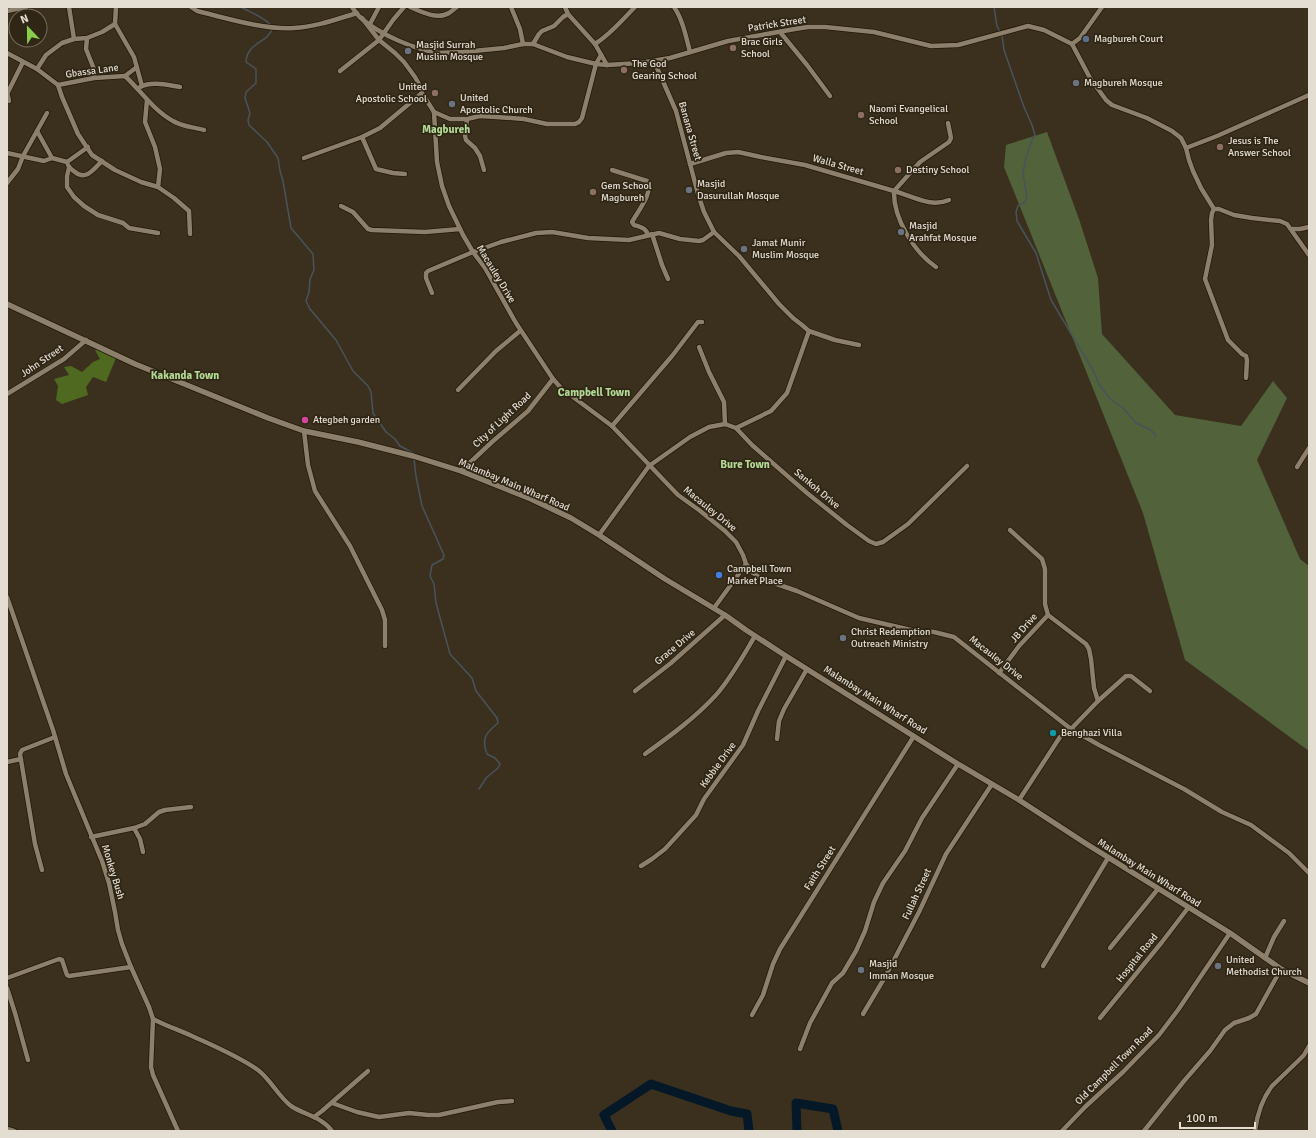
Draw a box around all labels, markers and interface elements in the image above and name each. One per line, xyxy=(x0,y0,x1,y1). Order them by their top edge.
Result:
north arrow xyxy=(8,8,48,48)
text: N xyxy=(18,12,30,27)
street label: Patrick Street xyxy=(747,13,807,34)
place label: Magbureh Court xyxy=(1094,33,1164,45)
marker: Magbureh Court xyxy=(1081,34,1091,44)
place label: Brac Girls School xyxy=(741,36,783,60)
place label: Masjid Surrah Muslim Mosque xyxy=(416,39,483,63)
marker: Brac Girls School xyxy=(728,43,738,53)
marker: Masjid Surrah Muslim Mosque xyxy=(403,46,413,56)
place label: The God Gearing School xyxy=(632,58,697,82)
street label: Gbassa Lane xyxy=(65,61,119,81)
marker: The God Gearing School xyxy=(619,65,629,75)
place label: Magbureh Mosque xyxy=(1084,77,1163,89)
marker: Magbureh Mosque xyxy=(1071,78,1081,88)
place label: United Apostolic School xyxy=(356,81,427,105)
marker: United Apostolic School xyxy=(430,88,440,98)
place label: United Apostolic Church xyxy=(460,92,533,116)
marker: United Apostolic Church xyxy=(447,99,457,109)
street label: Banana Street xyxy=(676,100,704,162)
place label: Naomi Evangelical School xyxy=(869,103,948,127)
marker: Naomi Evangelical School xyxy=(856,110,866,120)
district label: Magbureh xyxy=(422,123,470,136)
place label: Jesus is The Answer School xyxy=(1228,135,1291,159)
marker: Jesus is The Answer School xyxy=(1215,142,1225,152)
street label: Walla Street xyxy=(811,152,865,178)
place label: Destiny School xyxy=(906,164,969,176)
marker: Destiny School xyxy=(893,165,903,175)
place label: Masjid Dasurullah Mosque xyxy=(697,178,779,202)
place label: Gem School Magbureh xyxy=(601,180,652,204)
marker: Masjid Dasurullah Mosque xyxy=(684,185,694,195)
marker: Gem School Magbureh xyxy=(588,187,598,197)
place label: Masjid Arahfat Mosque xyxy=(909,220,977,244)
marker: Masjid Arahfat Mosque xyxy=(896,227,906,237)
place label: Jamat Munir Muslim Mosque xyxy=(752,237,819,261)
street label: Macauley Drive xyxy=(474,243,518,305)
marker: Jamat Munir Muslim Mosque xyxy=(739,244,749,254)
street label: John Street xyxy=(18,342,66,380)
district label: Kakanda Town xyxy=(151,369,219,382)
district label: Campbell Town xyxy=(558,386,630,399)
street label: City of Light Road xyxy=(470,390,534,450)
place label: Ategbeh garden xyxy=(313,414,380,426)
marker: Ategbeh garden xyxy=(300,415,310,425)
street label: Malambay Main Wharf Road xyxy=(457,456,571,514)
district label: Bure Town xyxy=(720,458,770,471)
street label: Sankoh Drive xyxy=(792,466,842,512)
street label: Macauley Drive xyxy=(681,484,739,534)
place label: Campbell Town Market Place xyxy=(727,563,791,587)
marker: Campbell Town Market Place xyxy=(714,570,724,580)
street label: JB Drive xyxy=(1008,611,1040,645)
place label: Christ Redemption Outreach Ministry xyxy=(851,626,931,650)
street label: Grace Drive xyxy=(652,627,698,667)
marker: Christ Redemption Outreach Ministry xyxy=(838,633,848,643)
street label: Macauley Drive xyxy=(967,633,1025,683)
street label: Malambay Main Wharf Road xyxy=(821,663,929,737)
place label: Benghazi Villa xyxy=(1061,727,1122,739)
marker: Benghazi Villa xyxy=(1048,728,1058,738)
street label: Kebbie Drive xyxy=(697,740,739,790)
street label: Malambay Main Wharf Road xyxy=(1095,836,1203,910)
street label: Monkey Bush xyxy=(99,843,127,901)
street label: Faith Street xyxy=(802,843,839,892)
street label: Fullah Street xyxy=(900,866,934,921)
street label: Hospital Road xyxy=(1114,931,1160,985)
place label: United Methodist Church xyxy=(1226,954,1302,978)
place label: Masjid Imman Mosque xyxy=(869,958,934,982)
marker: United Methodist Church xyxy=(1213,961,1223,971)
marker: Masjid Imman Mosque xyxy=(856,965,866,975)
street label: Old Campbell Town Road xyxy=(1073,1025,1155,1107)
scale bar xyxy=(1180,1104,1255,1130)
text: 100 m xyxy=(1186,1111,1218,1126)

